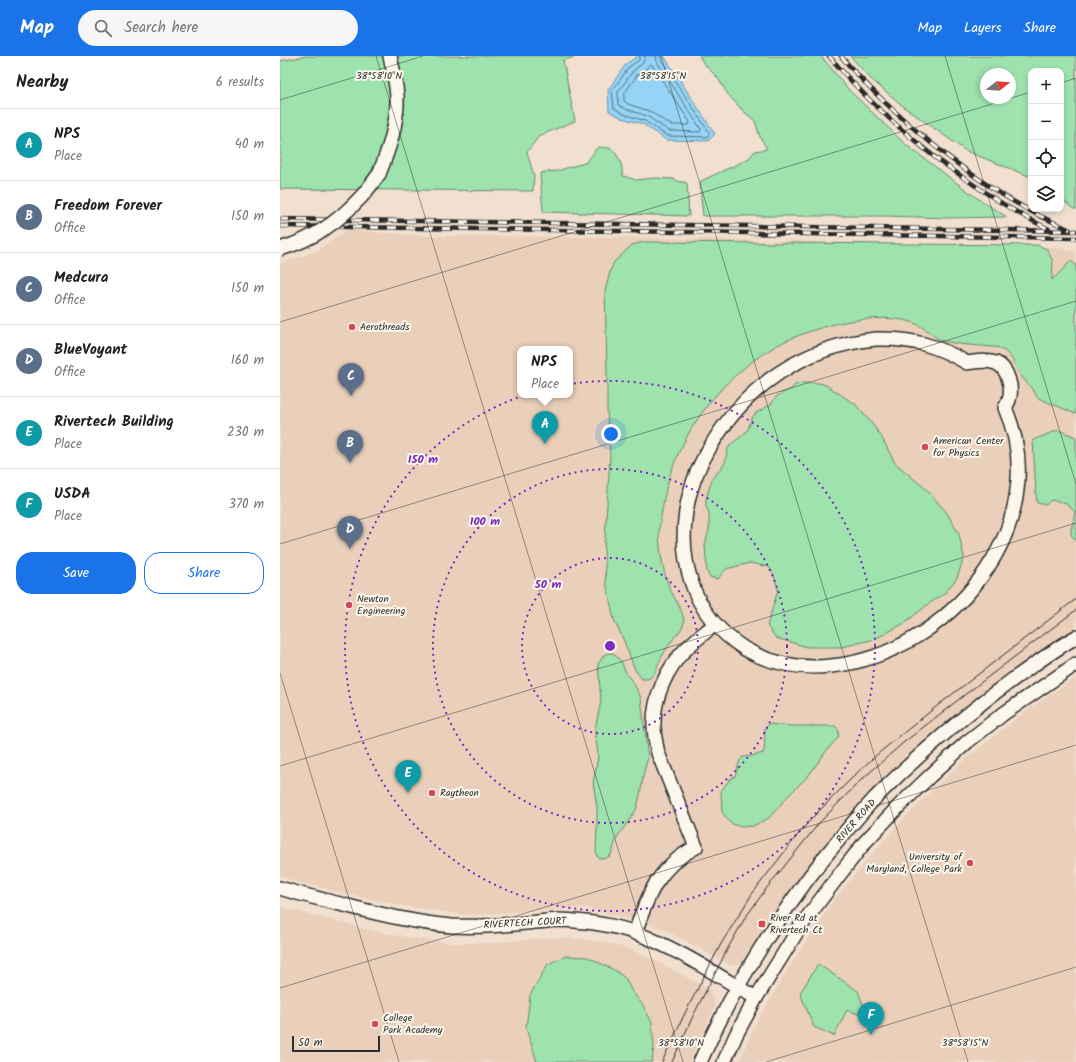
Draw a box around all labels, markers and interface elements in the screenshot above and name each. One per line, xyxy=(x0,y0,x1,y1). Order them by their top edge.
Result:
search box xyxy=(78,10,358,46)
text: Map xyxy=(20,13,54,43)
text: Search here xyxy=(124,16,198,40)
icon: search xyxy=(92,17,114,39)
text: Map xyxy=(918,17,942,39)
text: Layers xyxy=(964,17,1002,39)
text: Share xyxy=(1024,17,1056,39)
text: 38°58'10"N xyxy=(356,68,402,84)
text: 38°58'15"N xyxy=(640,68,686,84)
north arrow xyxy=(980,68,1016,104)
map controls xyxy=(1028,68,1064,212)
button: + xyxy=(1028,68,1064,104)
text: Nearby xyxy=(16,69,68,96)
text: 6 results xyxy=(216,72,264,93)
button: − xyxy=(1028,104,1064,140)
text: NPS xyxy=(54,122,80,146)
text: A xyxy=(25,134,33,155)
text: 40 m xyxy=(235,134,264,155)
button: locate xyxy=(1028,140,1064,176)
text: Place xyxy=(54,146,82,167)
button: layers xyxy=(1028,176,1064,212)
text: Freedom Forever xyxy=(54,194,162,218)
text: B xyxy=(25,206,33,227)
text: 150 m xyxy=(231,206,264,227)
text: Office xyxy=(54,218,85,239)
text: Medcura xyxy=(54,266,108,290)
text: C xyxy=(25,278,33,299)
text: 150 m xyxy=(231,278,264,299)
text: Office xyxy=(54,290,85,311)
place label: Aerothreads xyxy=(360,319,410,335)
marker: Aerothreads xyxy=(347,322,357,332)
text: BlueVoyant xyxy=(54,338,127,362)
popup xyxy=(517,346,573,398)
text: D xyxy=(25,350,33,371)
text: 160 m xyxy=(231,350,264,371)
text: NPS xyxy=(531,350,557,374)
text: Office xyxy=(54,362,85,383)
pin: C xyxy=(338,363,364,396)
text: Place xyxy=(531,374,559,395)
text: Rivertech Building xyxy=(54,410,174,434)
pin: A xyxy=(532,411,558,444)
text: E xyxy=(25,422,33,443)
text: 230 m xyxy=(227,422,264,443)
your location xyxy=(601,424,621,444)
pin: B xyxy=(337,430,363,463)
place label: American Center for Physics xyxy=(933,433,1004,461)
text: Place xyxy=(54,434,82,455)
marker: American Center for Physics xyxy=(920,442,930,452)
text: 150 m xyxy=(408,450,438,469)
text: USDA xyxy=(54,482,91,506)
text: F xyxy=(25,494,33,515)
text: 370 m xyxy=(229,494,264,515)
text: Place xyxy=(54,506,82,527)
text: 100 m xyxy=(470,512,500,531)
pin: D xyxy=(337,516,363,549)
button: Save xyxy=(16,552,136,594)
button: Share xyxy=(144,552,264,594)
text: 50 m xyxy=(534,575,562,594)
place label: Newton Engineering xyxy=(357,591,406,619)
marker: Newton Engineering xyxy=(344,600,354,610)
centre of rings xyxy=(603,639,617,653)
pin: E xyxy=(395,760,421,793)
place label: Raytheon xyxy=(440,785,479,801)
marker: Raytheon xyxy=(427,788,437,798)
street label: RIVER ROAD xyxy=(832,795,880,847)
place label: University of Maryland, College Park xyxy=(866,849,963,877)
marker: University of Maryland, College Park xyxy=(965,858,975,868)
place label: River Rd at Rivertech Ct xyxy=(770,910,822,938)
street label: RIVERTECH COURT xyxy=(483,913,569,933)
marker: River Rd at Rivertech Ct xyxy=(757,919,767,929)
pin: F xyxy=(858,1002,884,1035)
place label: College Park Academy xyxy=(383,1010,443,1038)
marker: College Park Academy xyxy=(370,1019,380,1029)
scale bar xyxy=(292,1034,380,1053)
text: 50 m xyxy=(298,1034,323,1052)
text: 38°58'10"N xyxy=(658,1035,704,1051)
text: 38°58'15"N xyxy=(942,1035,988,1051)

